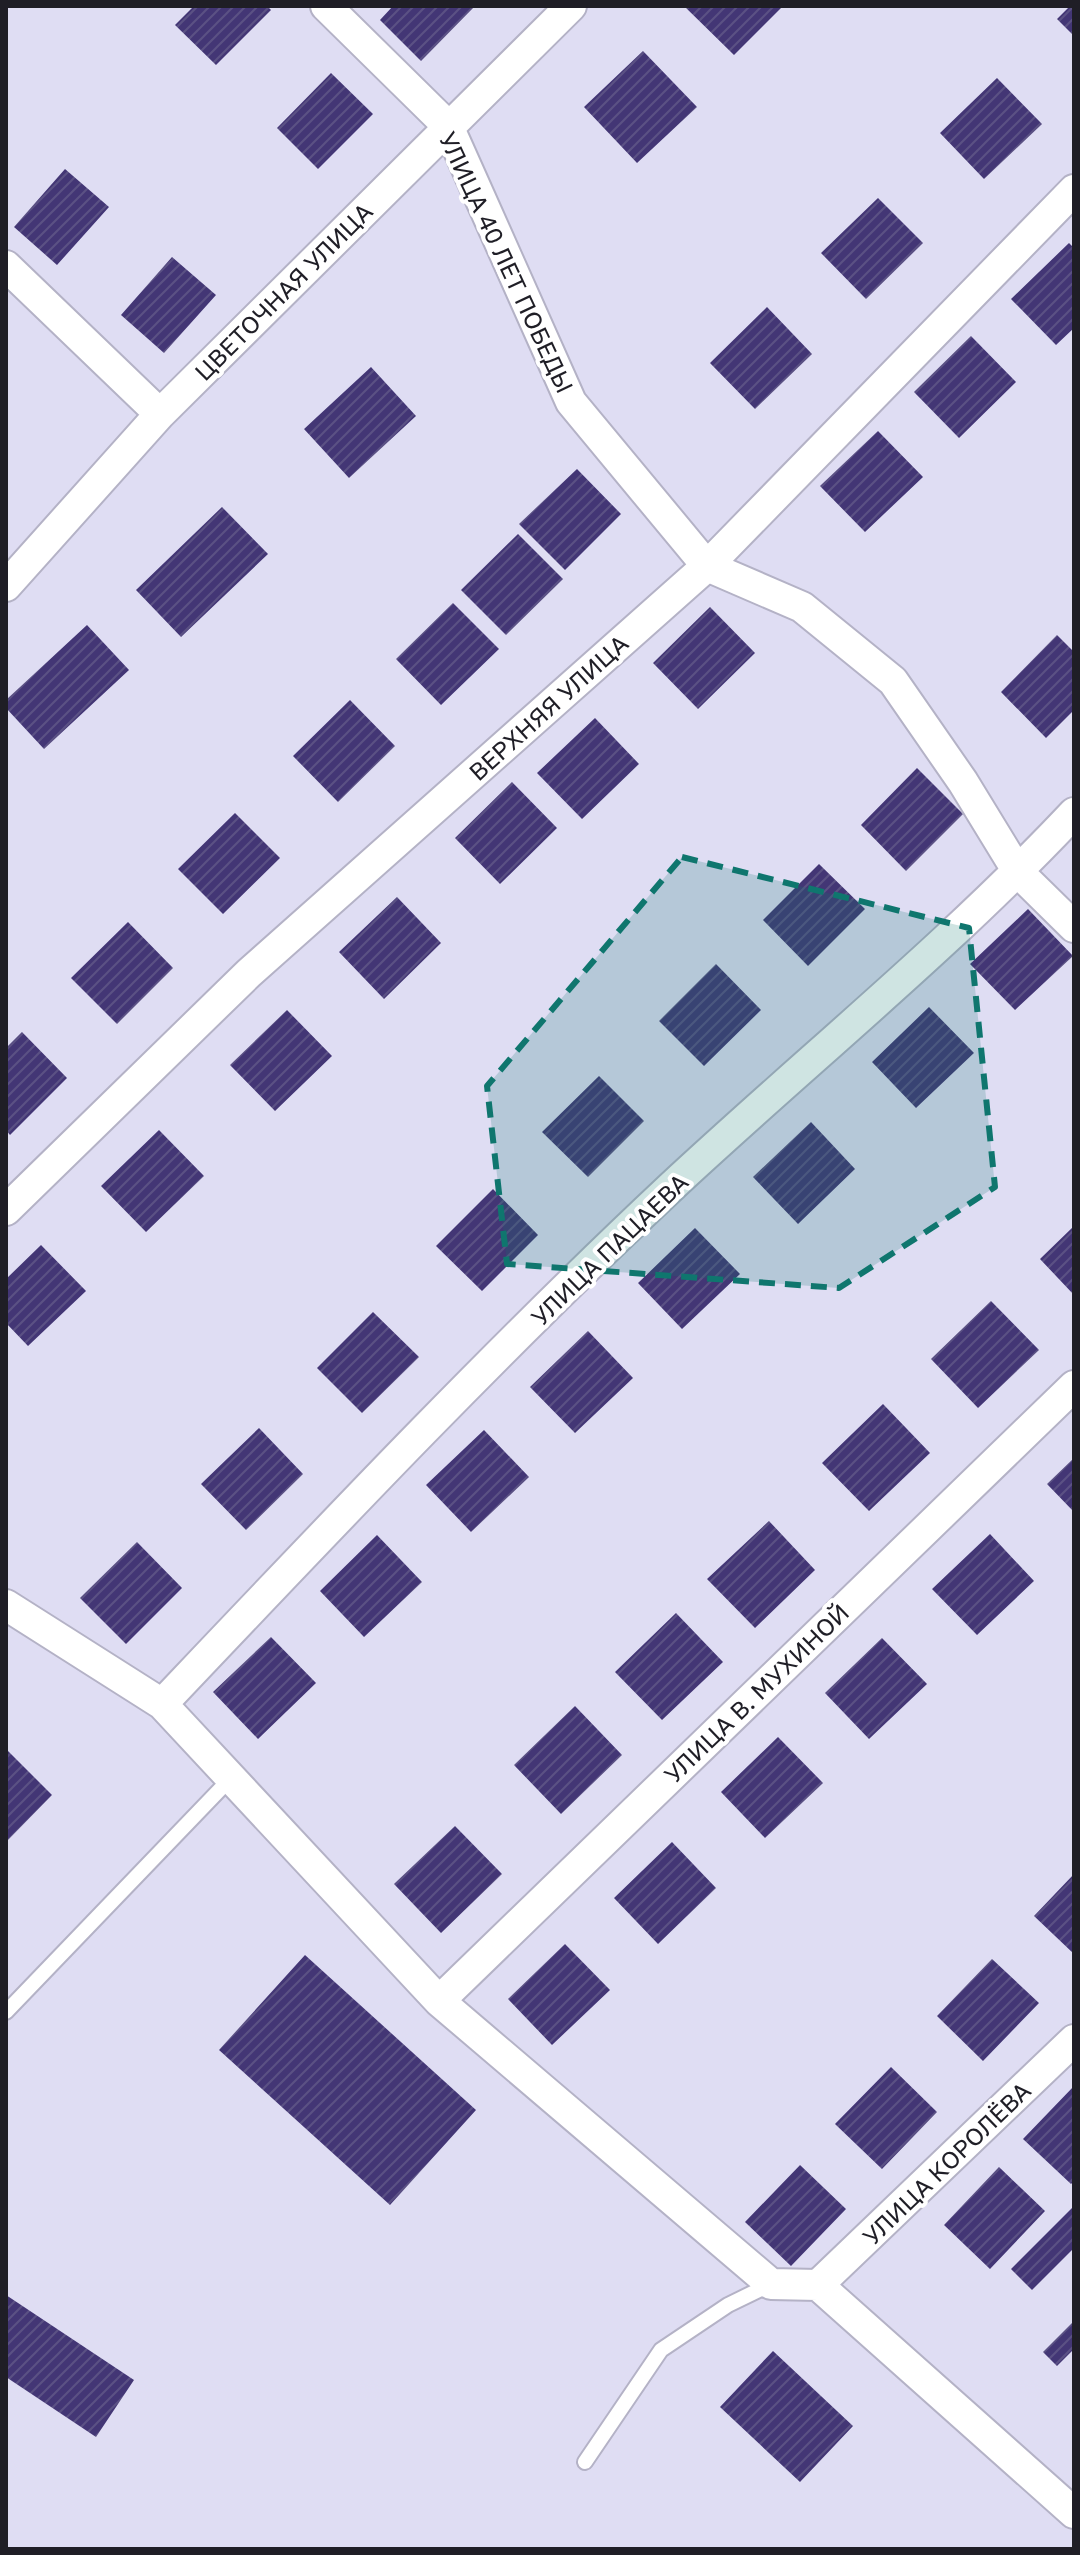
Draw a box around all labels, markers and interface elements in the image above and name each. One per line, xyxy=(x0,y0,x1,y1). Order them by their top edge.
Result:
street label: УЛИЦА 40 ЛЕТ ПОБЕДЫ xyxy=(434,127,580,397)
street label: ЦВЕТОЧНАЯ УЛИЦА xyxy=(188,196,378,386)
street label: ВЕРХНЯЯ УЛИЦА xyxy=(462,628,634,786)
street label: УЛИЦА ПАЦАЕВА xyxy=(525,1167,693,1331)
street label: УЛИЦА В. МУХИНОЙ xyxy=(658,1597,854,1789)
street label: УЛИЦА КОРОЛЁВА xyxy=(856,2075,1036,2251)

